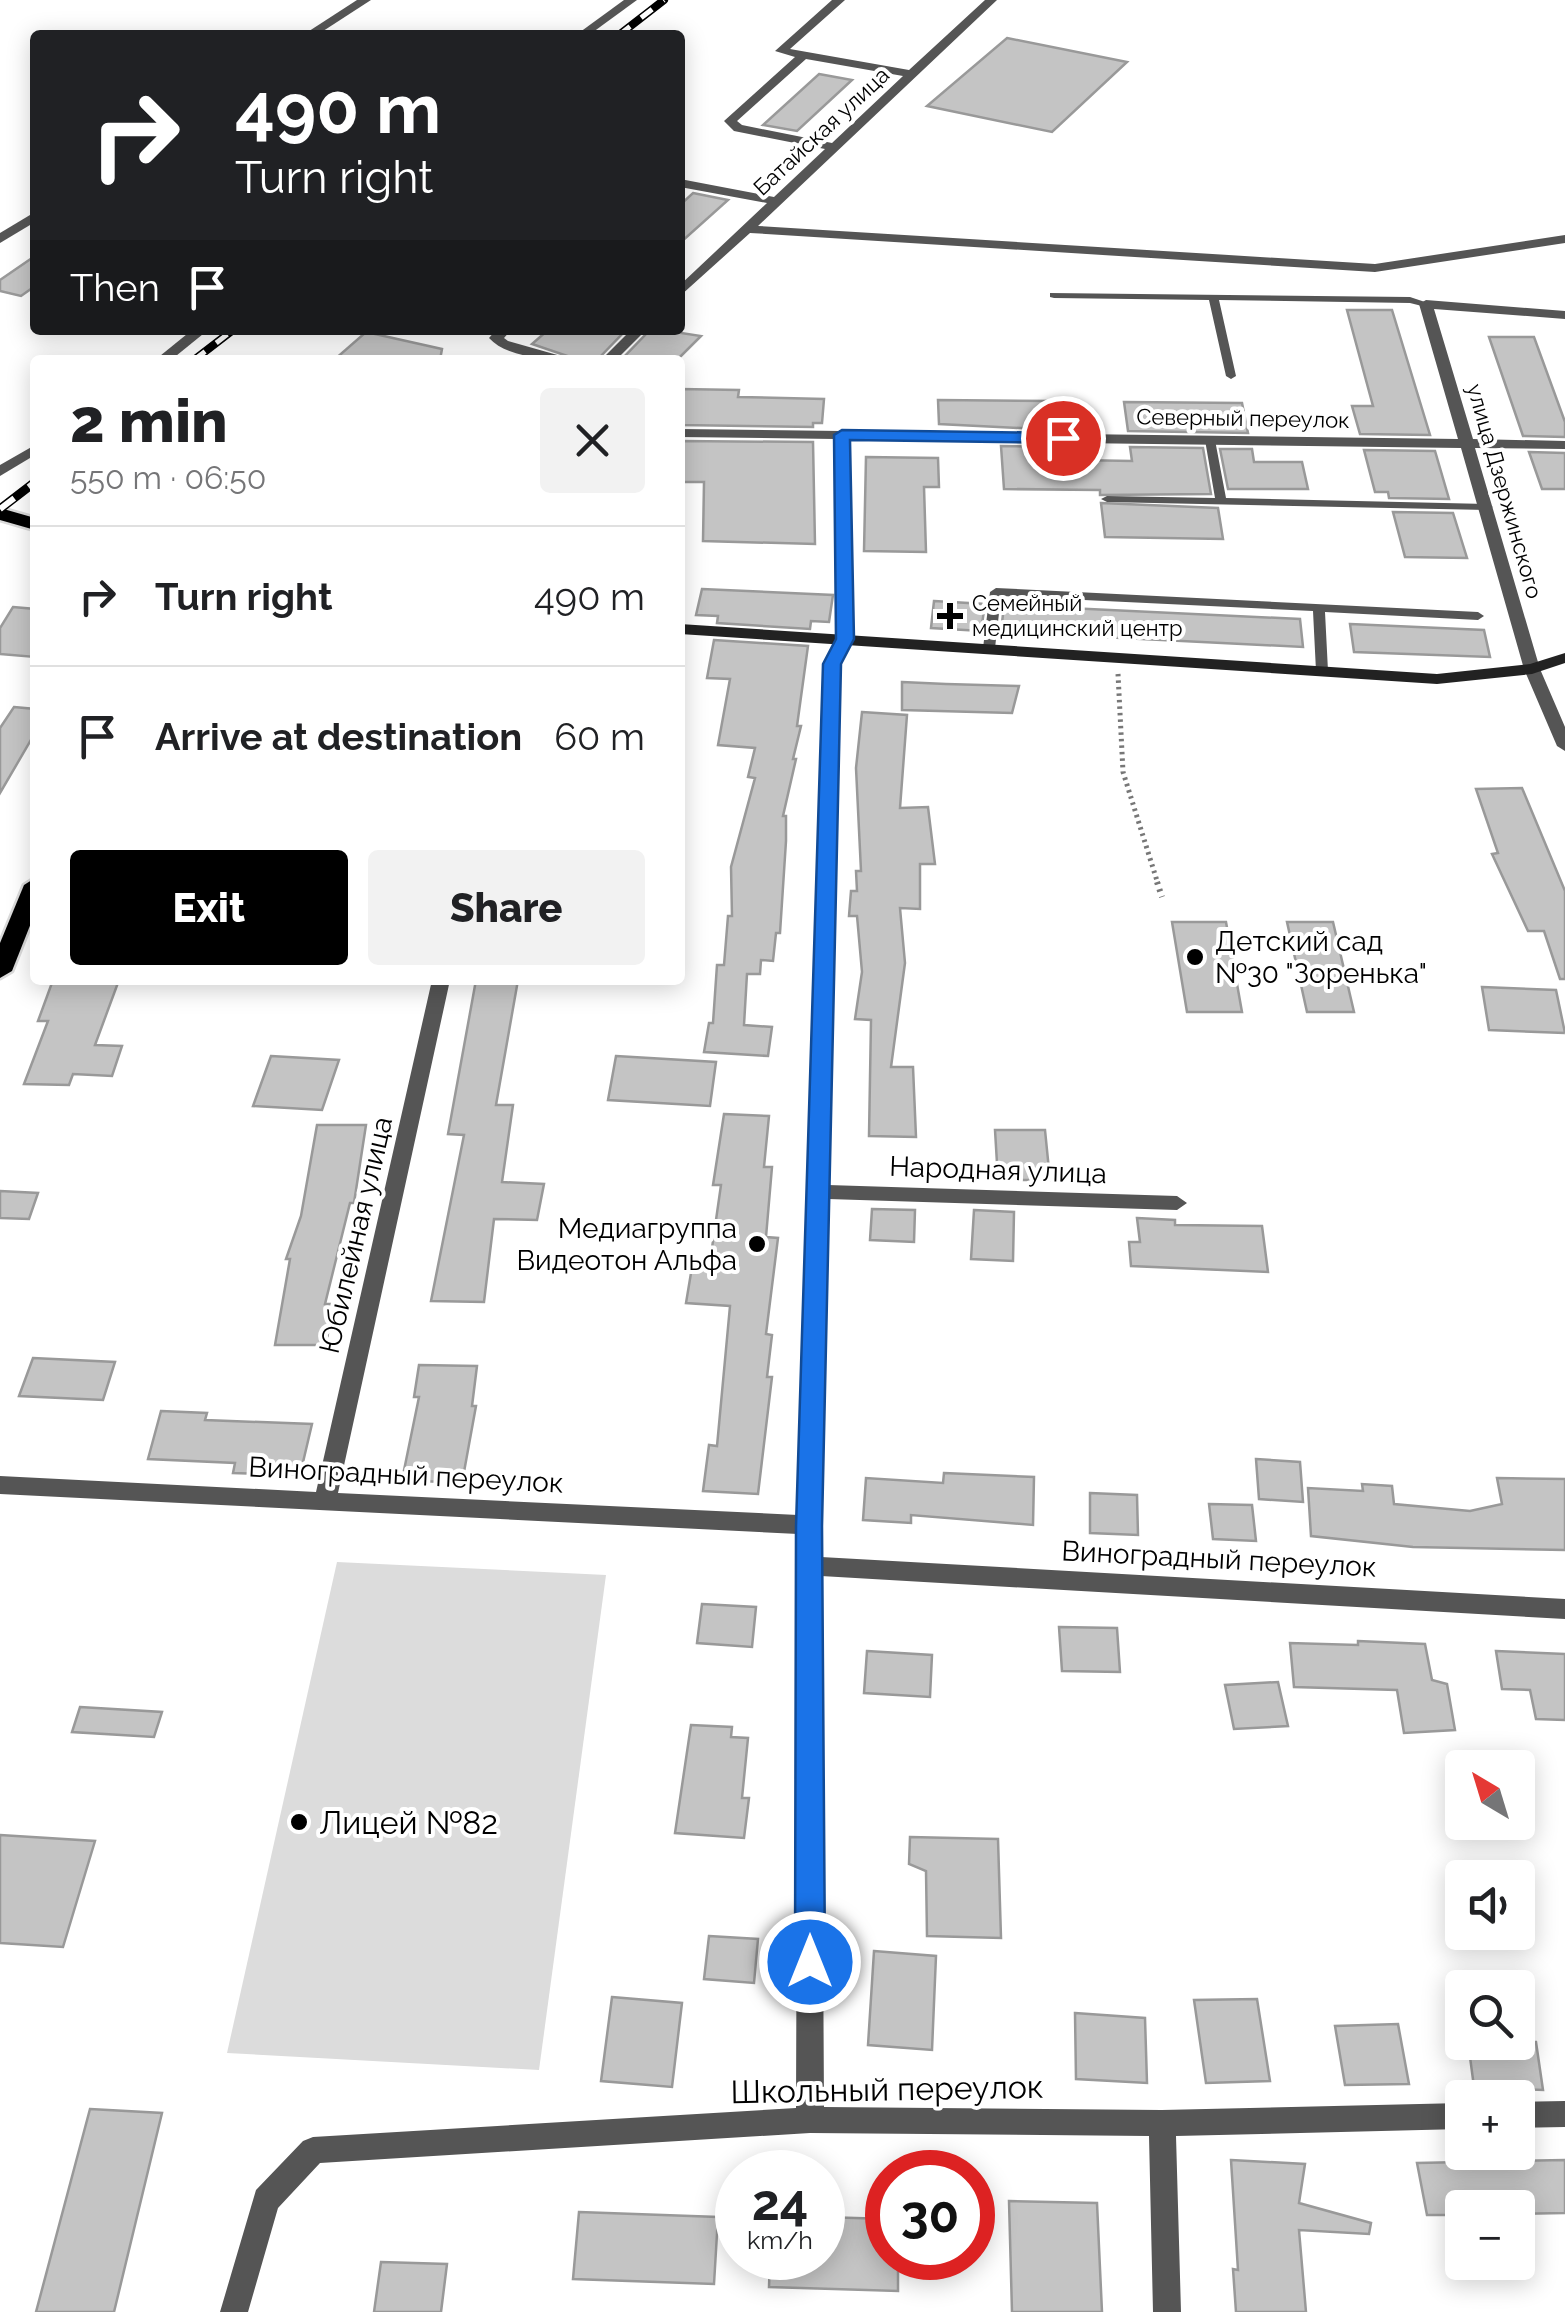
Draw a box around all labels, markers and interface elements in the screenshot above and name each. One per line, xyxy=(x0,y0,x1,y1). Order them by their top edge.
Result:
street label: Батайская улица xyxy=(748,62,894,200)
text: 490 m xyxy=(235,67,441,149)
icon: right xyxy=(70,70,200,200)
text: Turn right xyxy=(235,151,433,204)
icon: arrive xyxy=(180,260,235,315)
text: Then xyxy=(70,265,160,310)
street label: улица Дзержинского xyxy=(1462,381,1548,601)
text: 2 min xyxy=(70,386,228,456)
button: close xyxy=(540,388,645,493)
pin xyxy=(1021,396,1106,481)
street label: Северный переулок xyxy=(1136,403,1350,433)
icon: arrive xyxy=(1036,411,1091,466)
text: 550 m · 06:50 xyxy=(70,459,266,496)
icon: right xyxy=(70,569,125,624)
text: Turn right xyxy=(155,574,332,619)
text: 490 m xyxy=(534,574,645,619)
place label: Семейный медицинский центр xyxy=(972,590,1183,641)
marker: Семейный медицинский центр xyxy=(937,603,963,629)
icon: arrive xyxy=(70,709,125,764)
text: Arrive at destination xyxy=(155,714,522,759)
text: 60 m xyxy=(554,714,645,759)
button: Exit xyxy=(70,850,348,965)
button: Share xyxy=(368,850,645,965)
place label: Детский сад №30 "Зоренька" xyxy=(1215,925,1427,990)
marker: Детский сад №30 "Зоренька" xyxy=(1184,946,1206,968)
street label: Юбилейная улица xyxy=(313,1113,399,1357)
street label: Народная улица xyxy=(889,1150,1107,1190)
place label: Медиагруппа Видеотон Альфа xyxy=(516,1212,737,1277)
marker: Медиагруппа Видеотон Альфа xyxy=(746,1233,768,1255)
street label: Виноградный переулок xyxy=(248,1450,564,1500)
street label: Виноградный переулок xyxy=(1061,1534,1377,1584)
north arrow xyxy=(1445,1750,1535,1840)
map controls xyxy=(1445,1750,1535,2280)
place label: Лицей №82 xyxy=(319,1804,498,1841)
marker: Лицей №82 xyxy=(288,1811,310,1833)
button: sound xyxy=(1445,1860,1535,1950)
position arrow xyxy=(758,1910,862,2014)
button: search xyxy=(1445,1970,1535,2060)
street label: Школьный переулок xyxy=(730,2068,1044,2110)
button: + xyxy=(1445,2080,1535,2170)
speed limit sign: 30 xyxy=(865,2150,995,2280)
text: 24 xyxy=(752,2173,808,2232)
button: − xyxy=(1445,2190,1535,2280)
text: km/h xyxy=(747,2225,813,2255)

